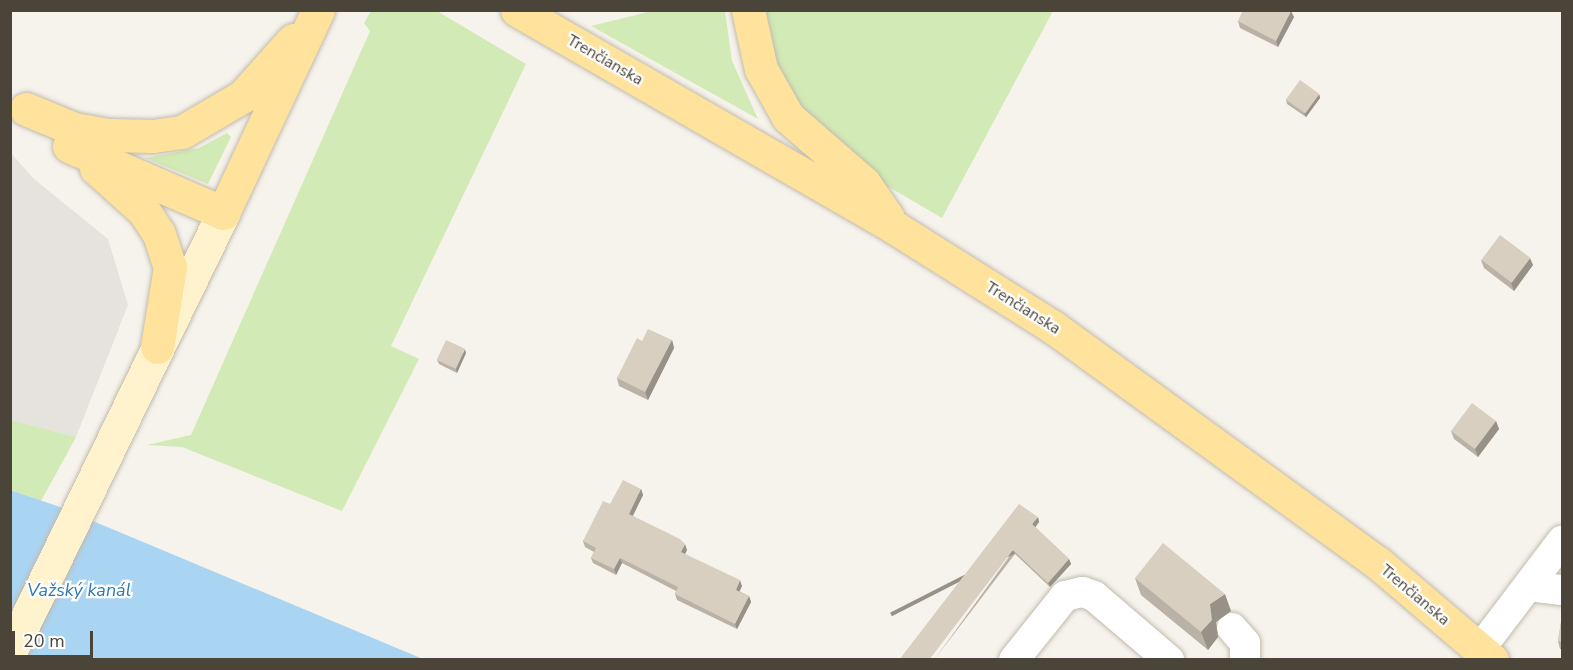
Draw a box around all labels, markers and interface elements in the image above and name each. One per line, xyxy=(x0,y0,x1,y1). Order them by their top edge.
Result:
street label: Trenčianska xyxy=(564,31,646,89)
street label: Trenčianska xyxy=(982,277,1064,339)
street label: Trenčianska xyxy=(1376,561,1454,629)
water label: Važský kanál xyxy=(27,579,131,601)
scale bar xyxy=(15,619,96,657)
text: 20 m xyxy=(23,629,65,653)

